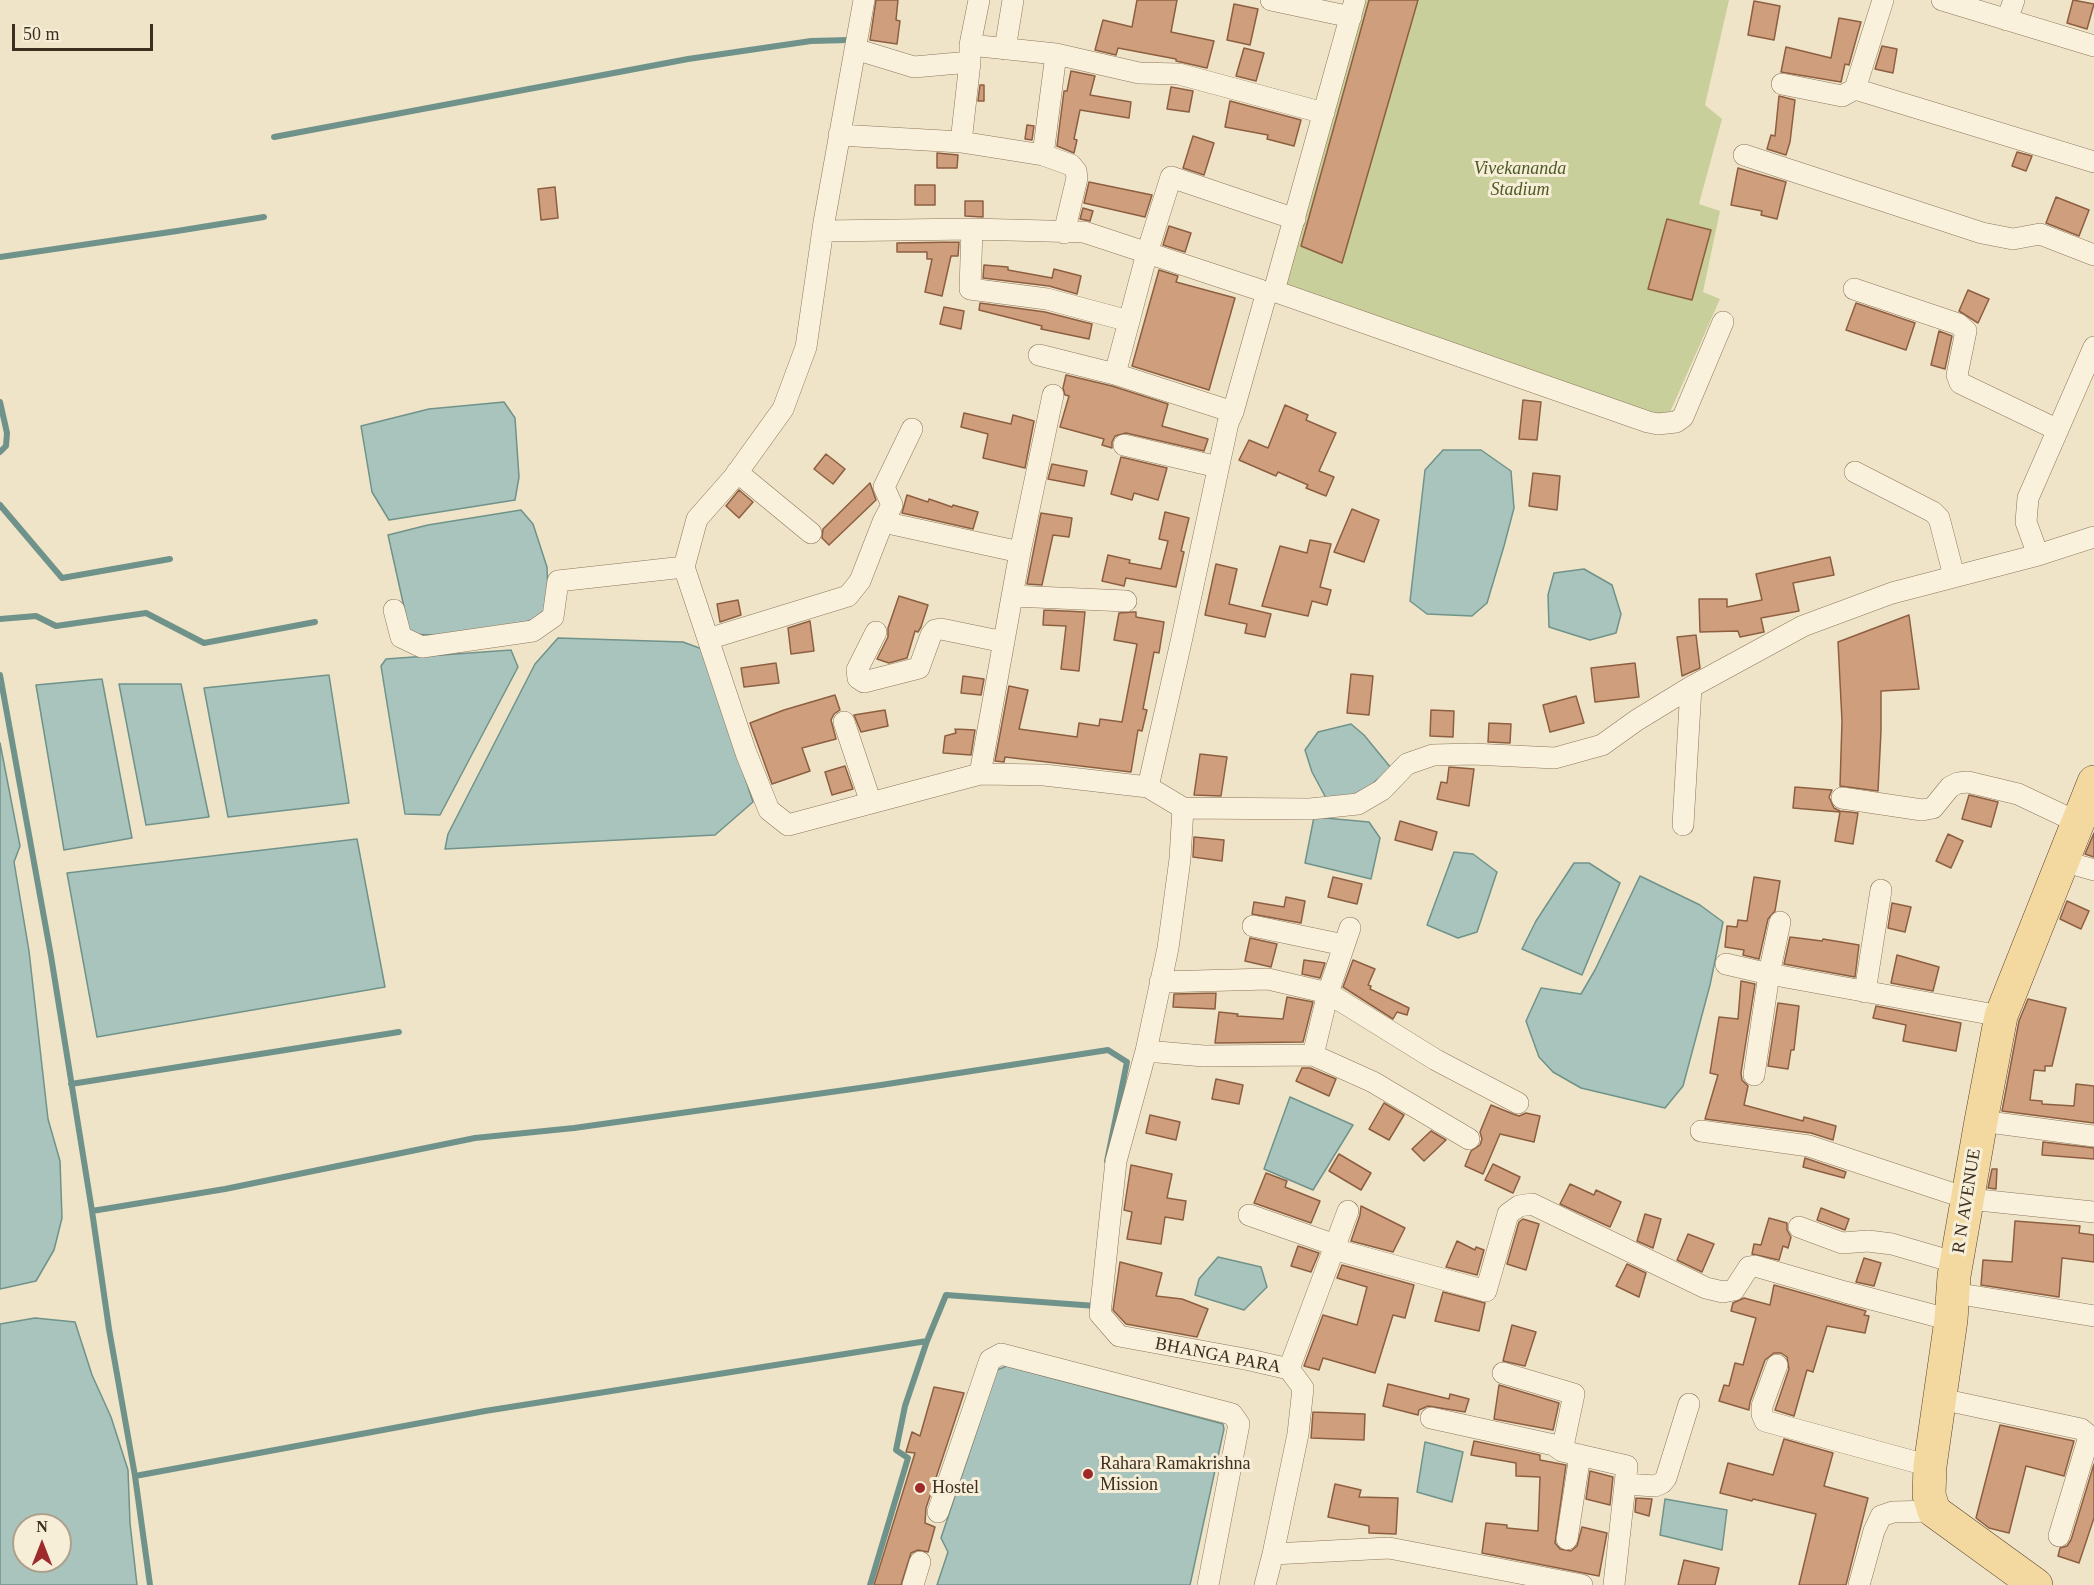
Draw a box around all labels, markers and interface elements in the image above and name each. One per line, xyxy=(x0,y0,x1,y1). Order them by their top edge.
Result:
scale bar xyxy=(15,12,156,50)
text: 50 m xyxy=(23,24,60,44)
park label: Vivekananda Stadium xyxy=(1474,158,1566,201)
street label: R N AVENUE xyxy=(1948,1147,1986,1255)
street label: BHANGA PARA xyxy=(1153,1333,1283,1379)
place label: Rahara Ramakrishna Mission xyxy=(1100,1453,1250,1496)
marker: Rahara Ramakrishna Mission xyxy=(1081,1467,1095,1481)
place label: Hostel xyxy=(932,1477,979,1499)
marker: Hostel xyxy=(913,1481,927,1495)
north arrow xyxy=(12,1513,72,1573)
text: N xyxy=(36,1518,48,1535)

